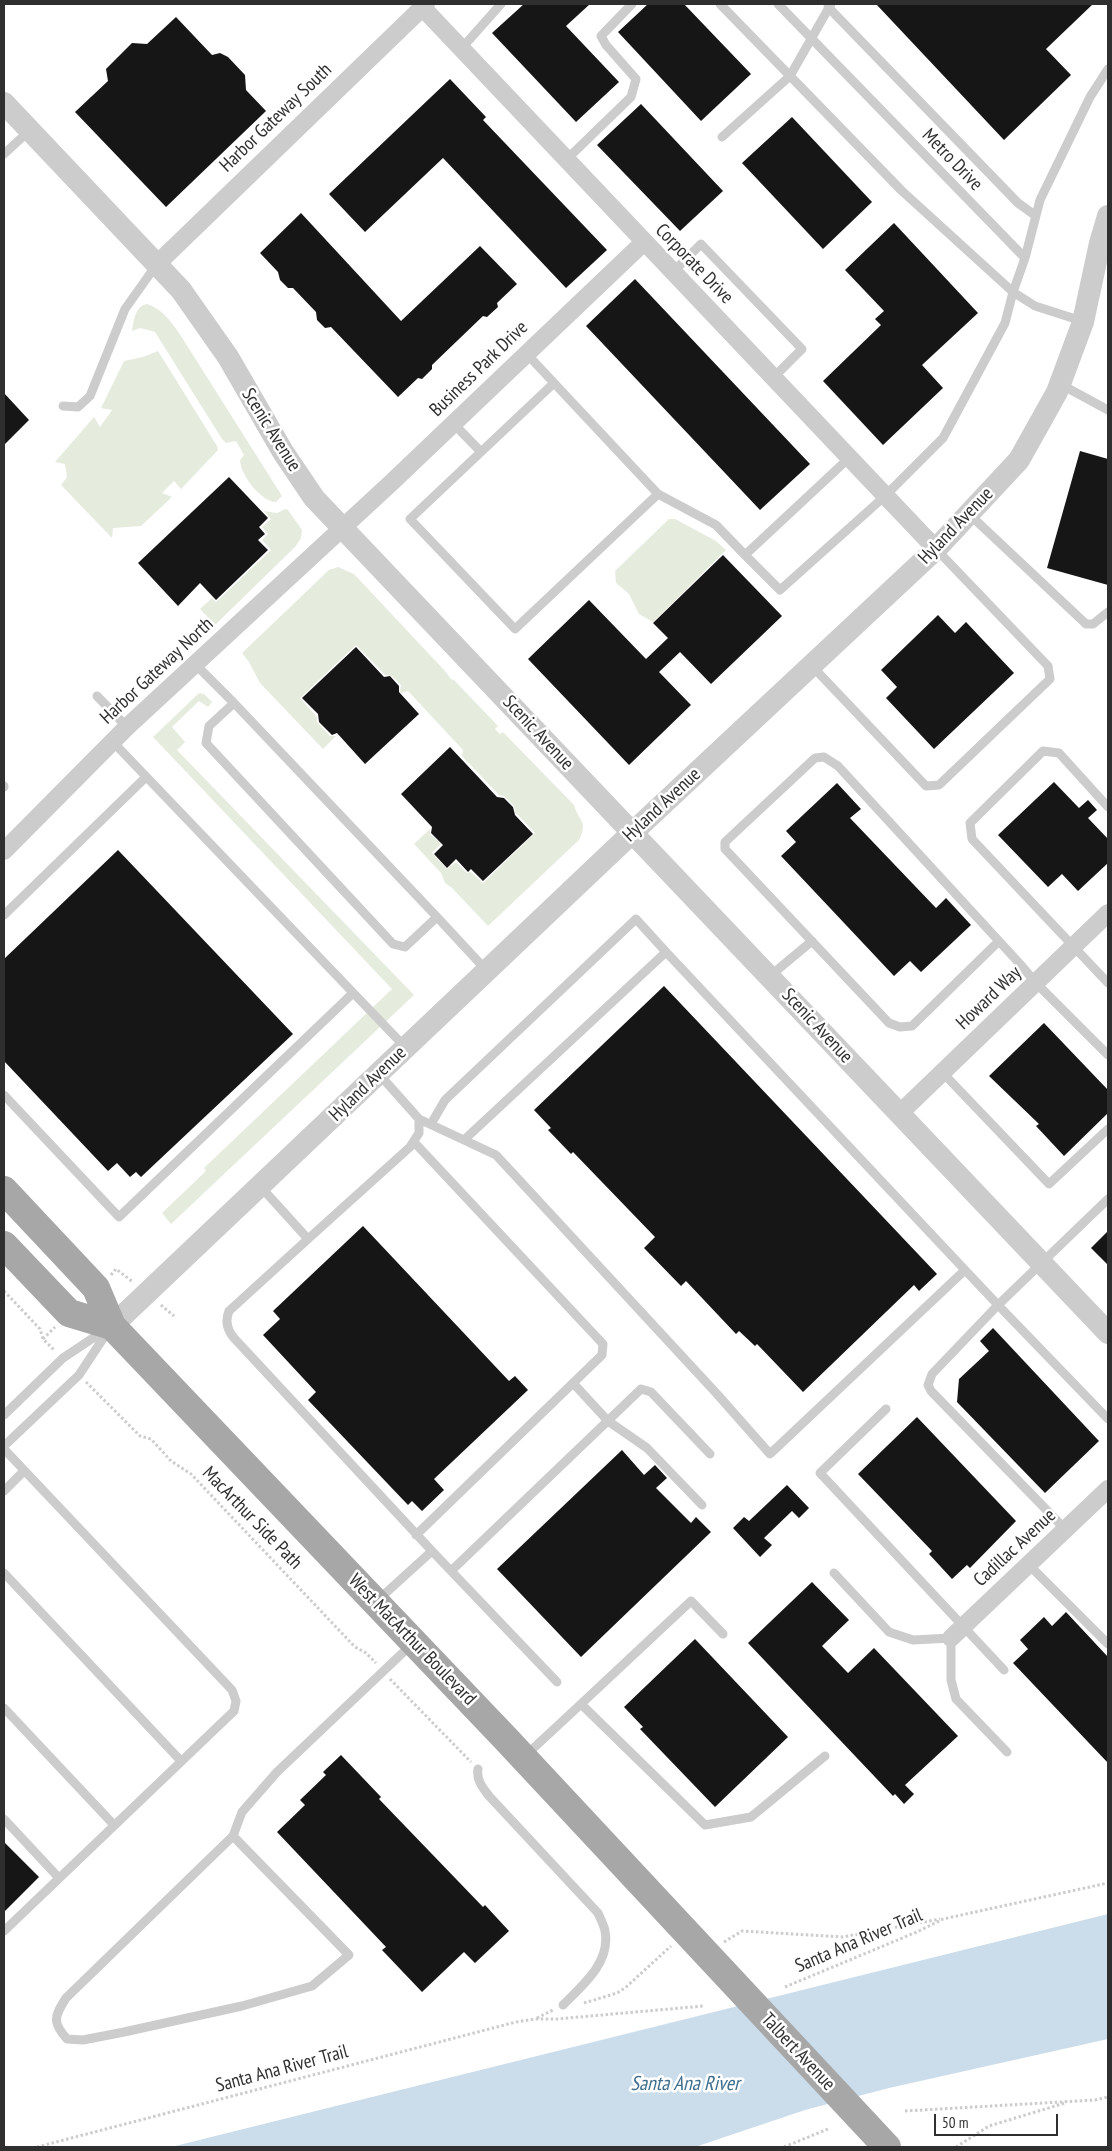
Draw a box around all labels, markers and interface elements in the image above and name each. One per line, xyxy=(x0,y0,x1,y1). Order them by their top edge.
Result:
street label: Harbor Gateway South xyxy=(215,59,337,177)
street label: Metro Drive xyxy=(917,124,987,196)
street label: Corporate Drive xyxy=(650,219,738,309)
street label: Business Park Drive xyxy=(425,316,533,422)
street label: Scenic Avenue xyxy=(236,384,306,476)
street label: Hyland Avenue xyxy=(914,483,998,569)
street label: Harbor Gateway North xyxy=(96,613,218,729)
street label: Scenic Avenue xyxy=(498,691,578,775)
street label: Hyland Avenue xyxy=(618,763,706,847)
street label: Howard Way xyxy=(952,962,1026,1034)
street label: Scenic Avenue xyxy=(777,984,857,1068)
street label: Hyland Avenue xyxy=(325,1042,411,1126)
street label: MacArthur Side Path xyxy=(197,1462,307,1574)
street label: Cadillac Avenue xyxy=(969,1504,1061,1592)
street label: West MacArthur Boulevard xyxy=(344,1570,480,1710)
street label: Santa Ana River Trail xyxy=(792,1904,926,1978)
street label: Talbert Avenue xyxy=(756,2008,840,2096)
street label: Santa Ana River Trail xyxy=(213,2040,351,2098)
water label: Santa Ana River xyxy=(631,2072,739,2096)
scale bar xyxy=(937,2104,1061,2136)
text: 50 m xyxy=(942,2113,968,2132)

